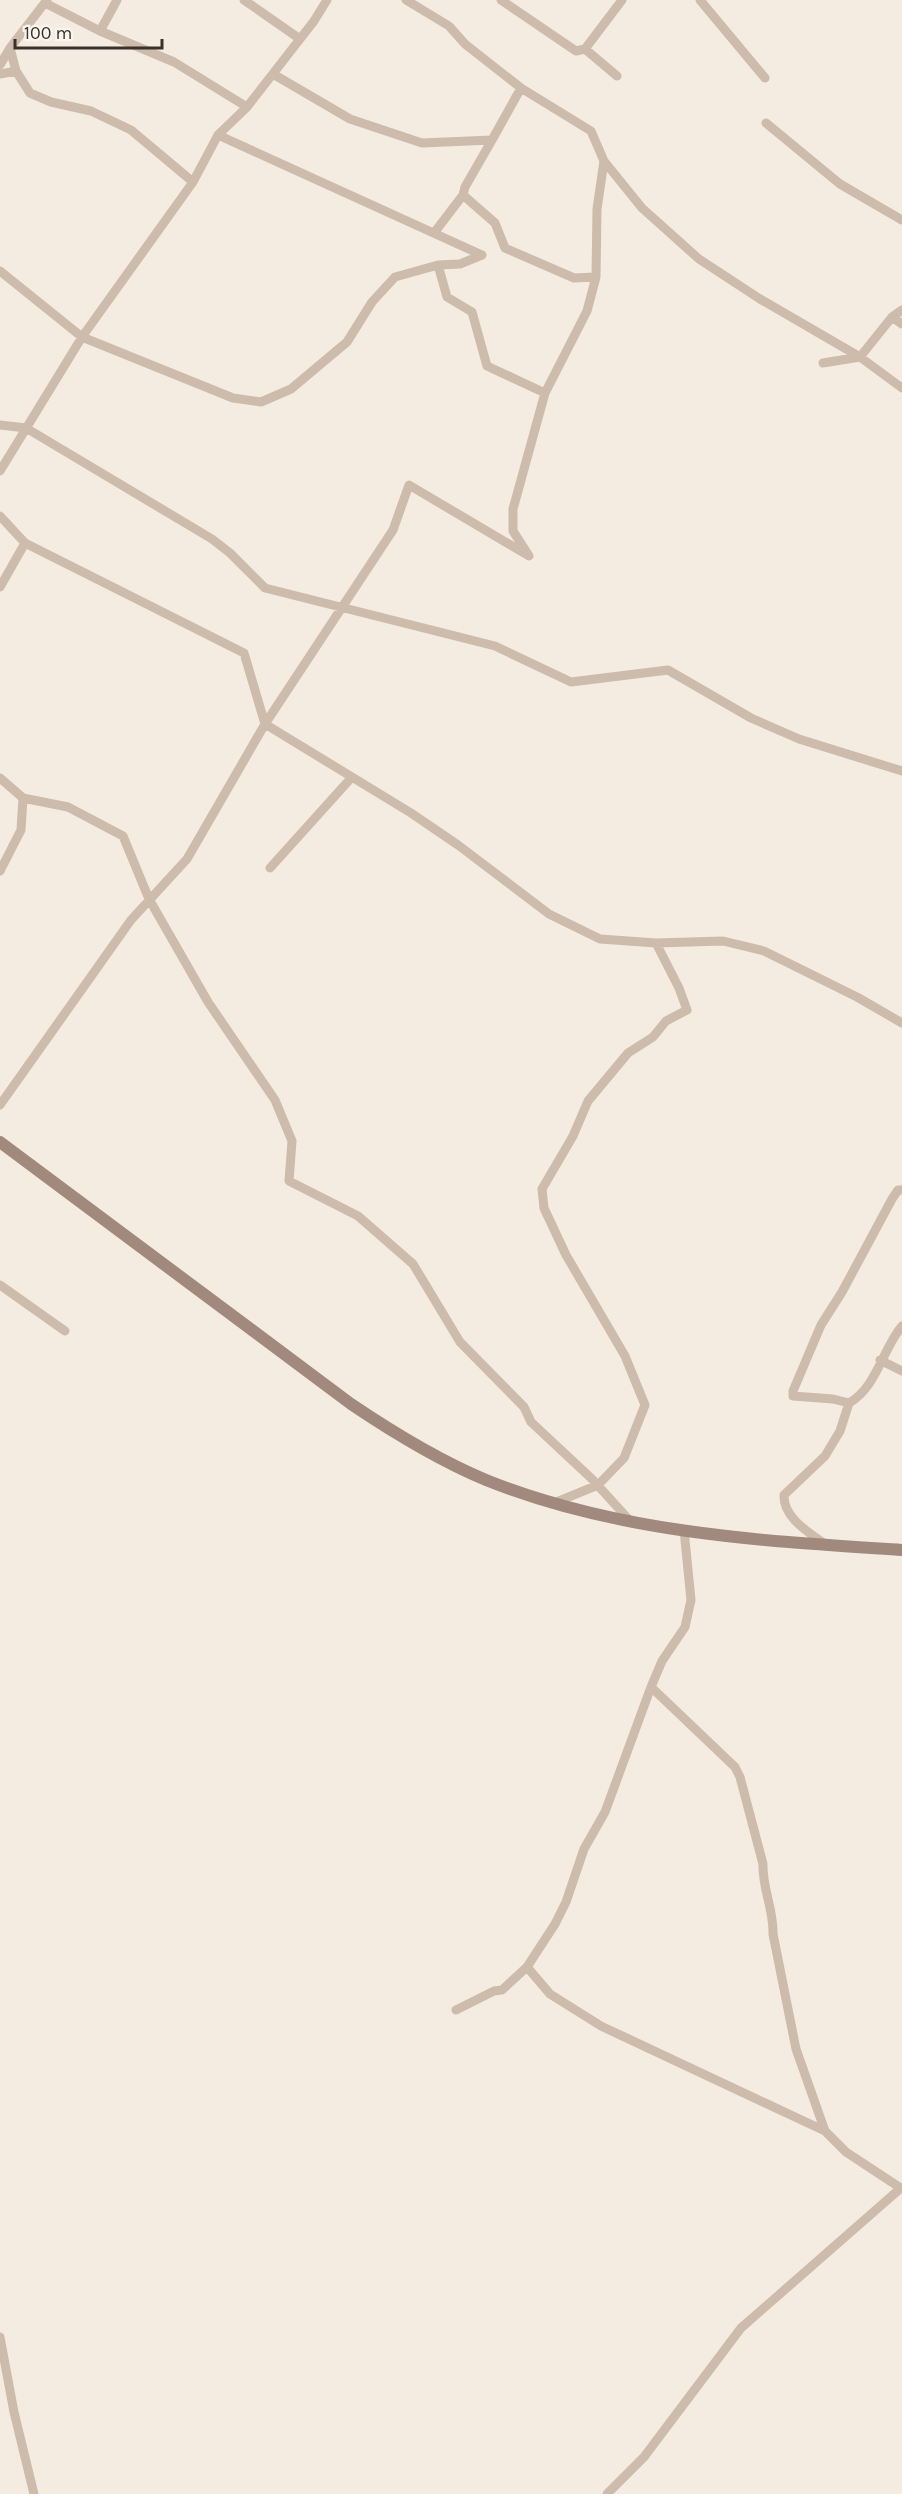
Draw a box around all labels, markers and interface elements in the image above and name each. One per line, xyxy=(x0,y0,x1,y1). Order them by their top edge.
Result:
scale bar xyxy=(15,12,162,50)
text: 100 m xyxy=(24,22,72,44)

